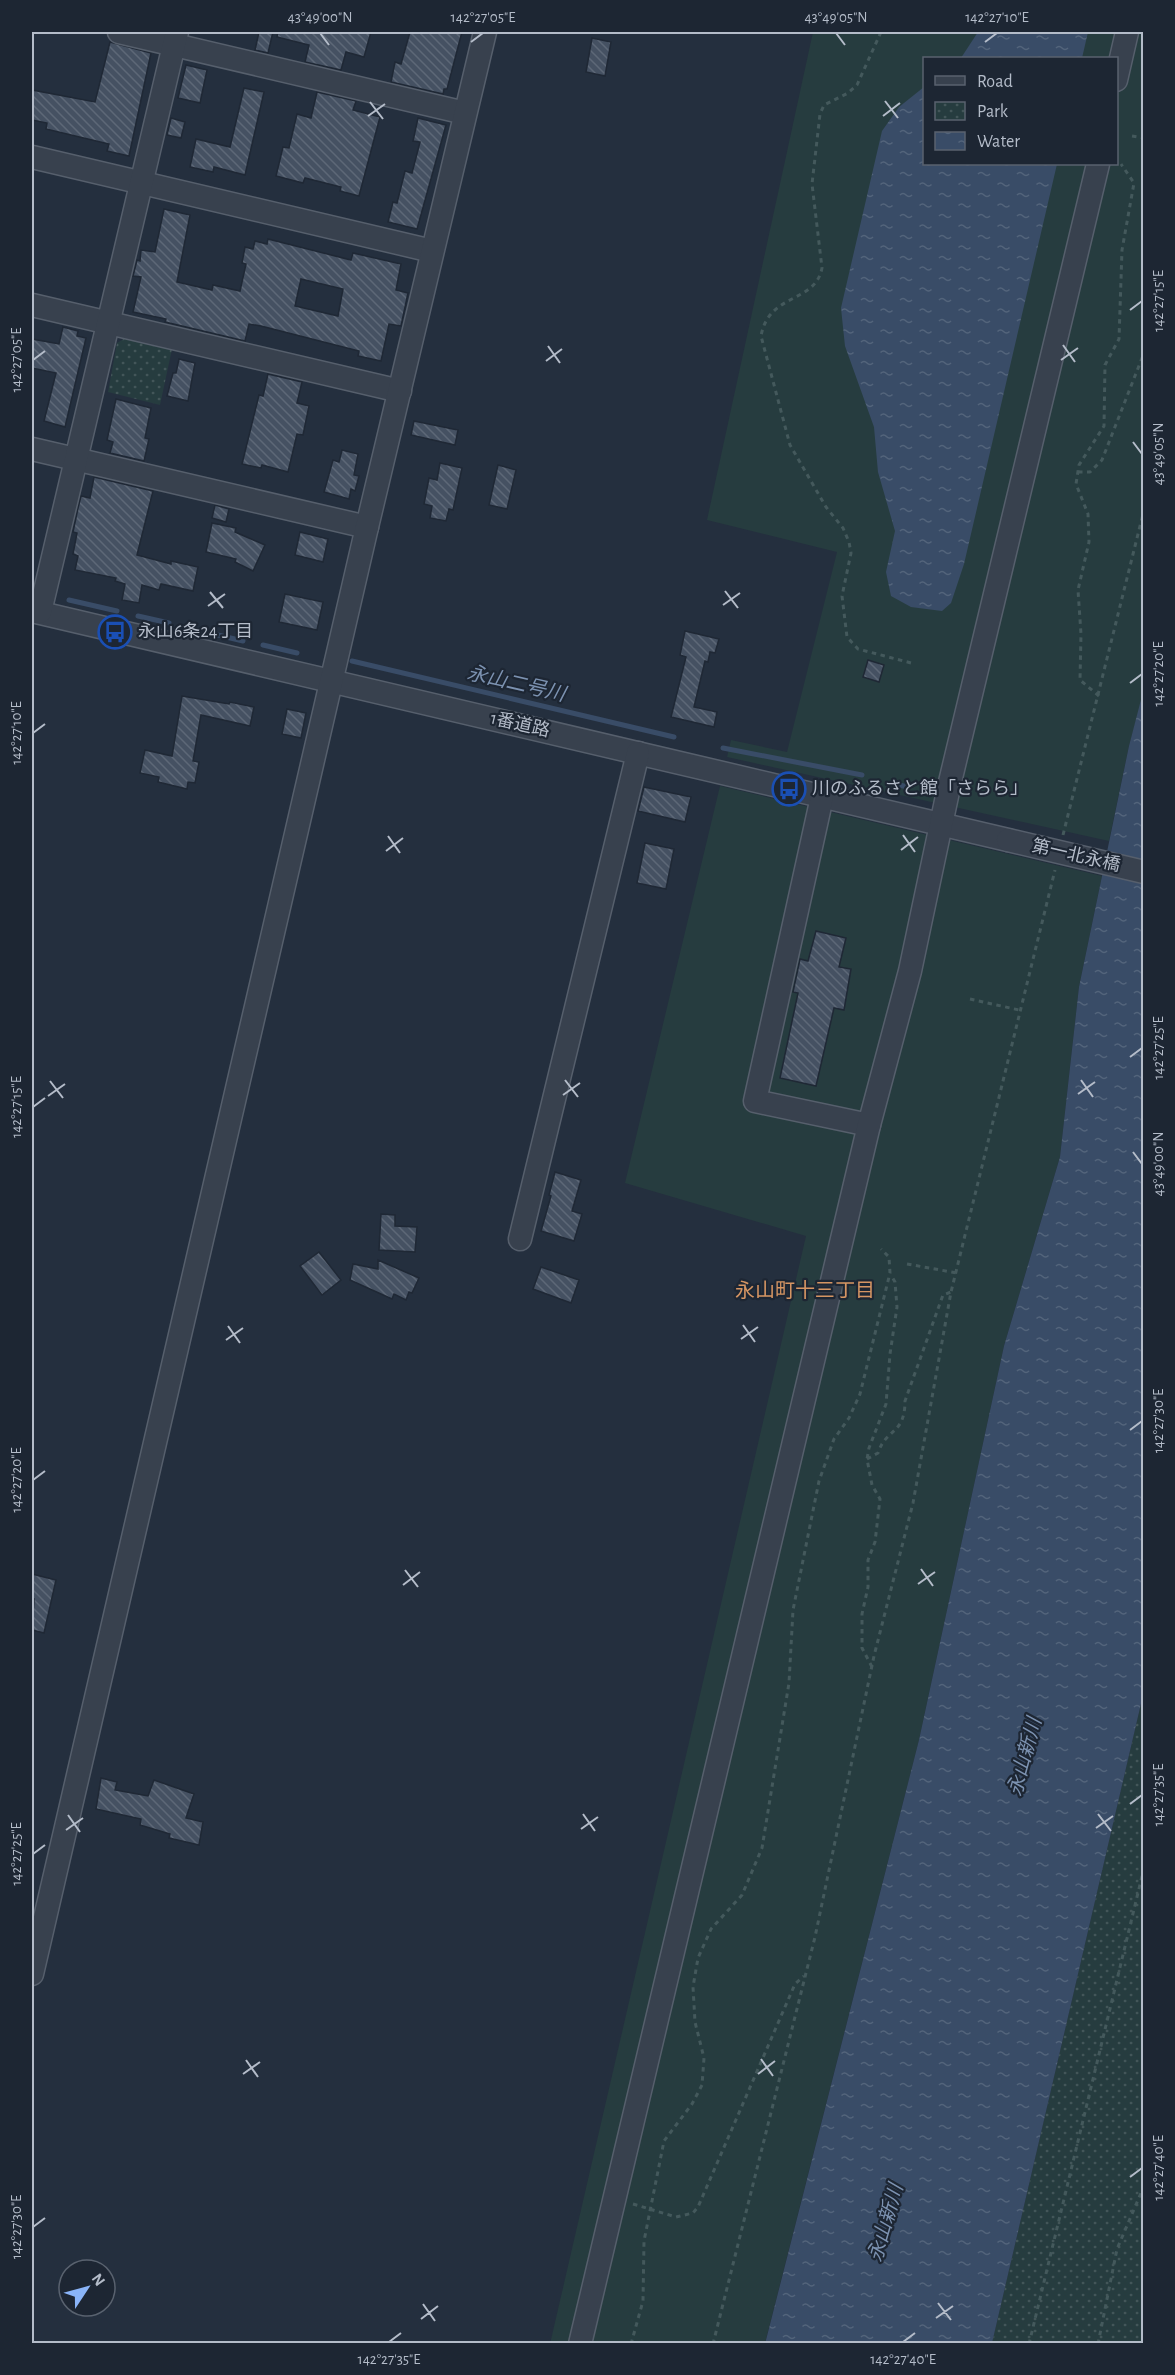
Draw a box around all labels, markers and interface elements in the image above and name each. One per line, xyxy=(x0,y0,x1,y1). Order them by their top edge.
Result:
text: 43°49'00"N xyxy=(288,10,352,25)
text: 142°27'05"E xyxy=(451,10,515,25)
text: 43°49'05"N xyxy=(804,10,868,25)
text: 142°27'10"E xyxy=(965,10,1029,25)
legend xyxy=(923,57,1118,165)
text: Road xyxy=(977,73,1013,91)
text: Park xyxy=(977,103,1009,121)
text: Water xyxy=(977,133,1020,151)
text: 142°27'15"E xyxy=(1151,270,1166,332)
text: 142°27'05"E xyxy=(9,328,24,392)
text: 43°49'05"N xyxy=(1151,422,1166,486)
bus stop icon: 永山6条24丁目 xyxy=(97,614,133,650)
place label: 永山6条24丁目 xyxy=(138,621,253,641)
text: 142°27'20"E xyxy=(1151,641,1166,707)
water label: 永山二号川 xyxy=(465,662,569,705)
text: 142°27'10"E xyxy=(9,701,24,765)
street label: 1番道路 xyxy=(489,708,552,741)
bus stop icon: 川のふるさと館「さらら」 xyxy=(771,771,807,807)
place label: 川のふるさと館「さらら」 xyxy=(812,779,1028,798)
street label: 第一北永橋 xyxy=(1030,835,1122,875)
text: 142°27'25"E xyxy=(1151,1016,1166,1080)
text: 142°27'15"E xyxy=(9,1076,24,1138)
text: 43°49'00"N xyxy=(1151,1132,1166,1196)
district label: 永山町十三丁目 xyxy=(735,1280,875,1301)
text: 142°27'30"E xyxy=(1151,1389,1166,1453)
text: 142°27'20"E xyxy=(9,1447,24,1513)
water label: 永山新川 xyxy=(1004,1714,1046,1798)
text: 142°27'35"E xyxy=(1151,1763,1166,1827)
text: 142°27'25"E xyxy=(9,1822,24,1886)
text: 142°27'40"E xyxy=(1151,2135,1166,2201)
water label: 永山新川 xyxy=(864,2180,907,2264)
text: 142°27'30"E xyxy=(9,2195,24,2259)
north arrow xyxy=(57,2258,117,2318)
text: N xyxy=(89,2271,108,2289)
text: 142°27'35"E xyxy=(357,2352,421,2367)
text: 142°27'40"E xyxy=(870,2352,936,2367)

